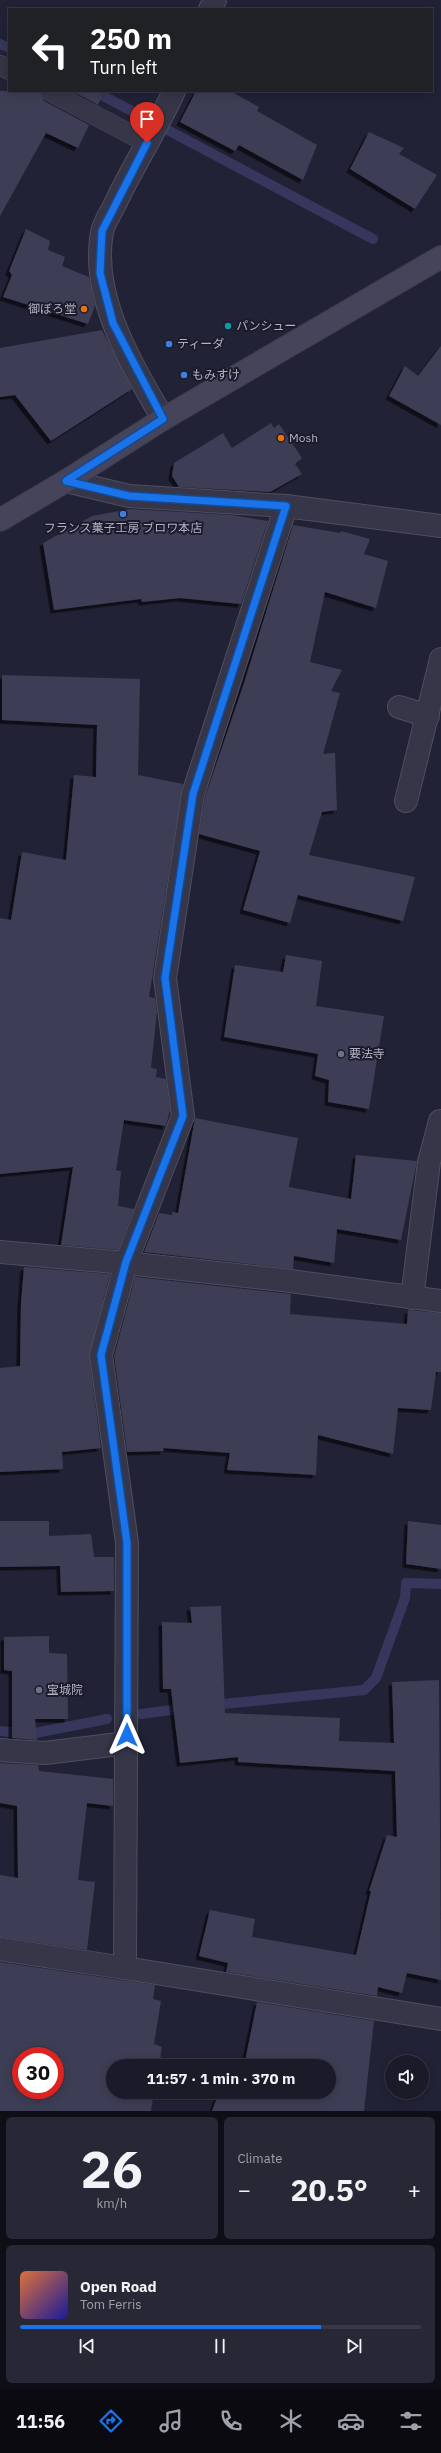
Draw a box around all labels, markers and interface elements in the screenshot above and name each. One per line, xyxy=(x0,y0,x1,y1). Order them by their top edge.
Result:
text: 250 m xyxy=(90,20,172,57)
icon: left xyxy=(24,24,76,76)
text: Turn left xyxy=(90,56,158,79)
pin xyxy=(130,102,164,143)
icon: arrive xyxy=(136,108,158,130)
place label: 御ぼろ堂 xyxy=(28,301,76,316)
marker: 御ぼろ堂 xyxy=(79,304,89,314)
place label: パンシュー xyxy=(236,318,297,333)
marker: パンシュー xyxy=(223,321,233,331)
place label: ティーダ xyxy=(177,336,224,351)
marker: ティーダ xyxy=(164,339,174,349)
place label: もみすけ xyxy=(192,367,240,382)
marker: もみすけ xyxy=(179,370,189,380)
place label: Mosh xyxy=(289,430,318,445)
marker: Mosh xyxy=(276,433,286,443)
marker: フランス菓子工房 ブロワ本店 xyxy=(118,509,128,519)
place label: フランス菓子工房 ブロワ本店 xyxy=(44,520,202,535)
place label: 要法寺 xyxy=(349,1046,385,1061)
marker: 要法寺 xyxy=(336,1049,346,1059)
place label: 宝城院 xyxy=(47,1682,83,1697)
marker: 宝城院 xyxy=(34,1685,44,1695)
position arrow xyxy=(106,1714,148,1756)
speed limit sign: 30 xyxy=(12,2047,64,2099)
map controls xyxy=(385,2055,429,2099)
button: sound xyxy=(385,2055,429,2099)
text: 11:57 · 1 min · 370 m xyxy=(147,2069,295,2088)
text: 26 xyxy=(81,2135,143,2202)
text: Climate xyxy=(238,2150,282,2167)
text: 20.5° xyxy=(291,2170,368,2209)
text: − xyxy=(238,2175,251,2204)
text: + xyxy=(408,2175,421,2204)
text: km/h xyxy=(96,2195,127,2212)
text: Open Road xyxy=(80,2277,157,2296)
text: Tom Ferris xyxy=(80,2296,142,2313)
icon: previous xyxy=(76,2335,98,2357)
icon: pause xyxy=(209,2335,231,2357)
icon: next xyxy=(343,2335,365,2357)
icon: directions xyxy=(97,2407,125,2435)
icon: music xyxy=(157,2407,185,2435)
icon: phone xyxy=(217,2407,245,2435)
icon: climate xyxy=(277,2407,305,2435)
icon: car xyxy=(337,2407,365,2435)
icon: filters xyxy=(397,2407,425,2435)
text: 11:56 xyxy=(16,2410,65,2433)

